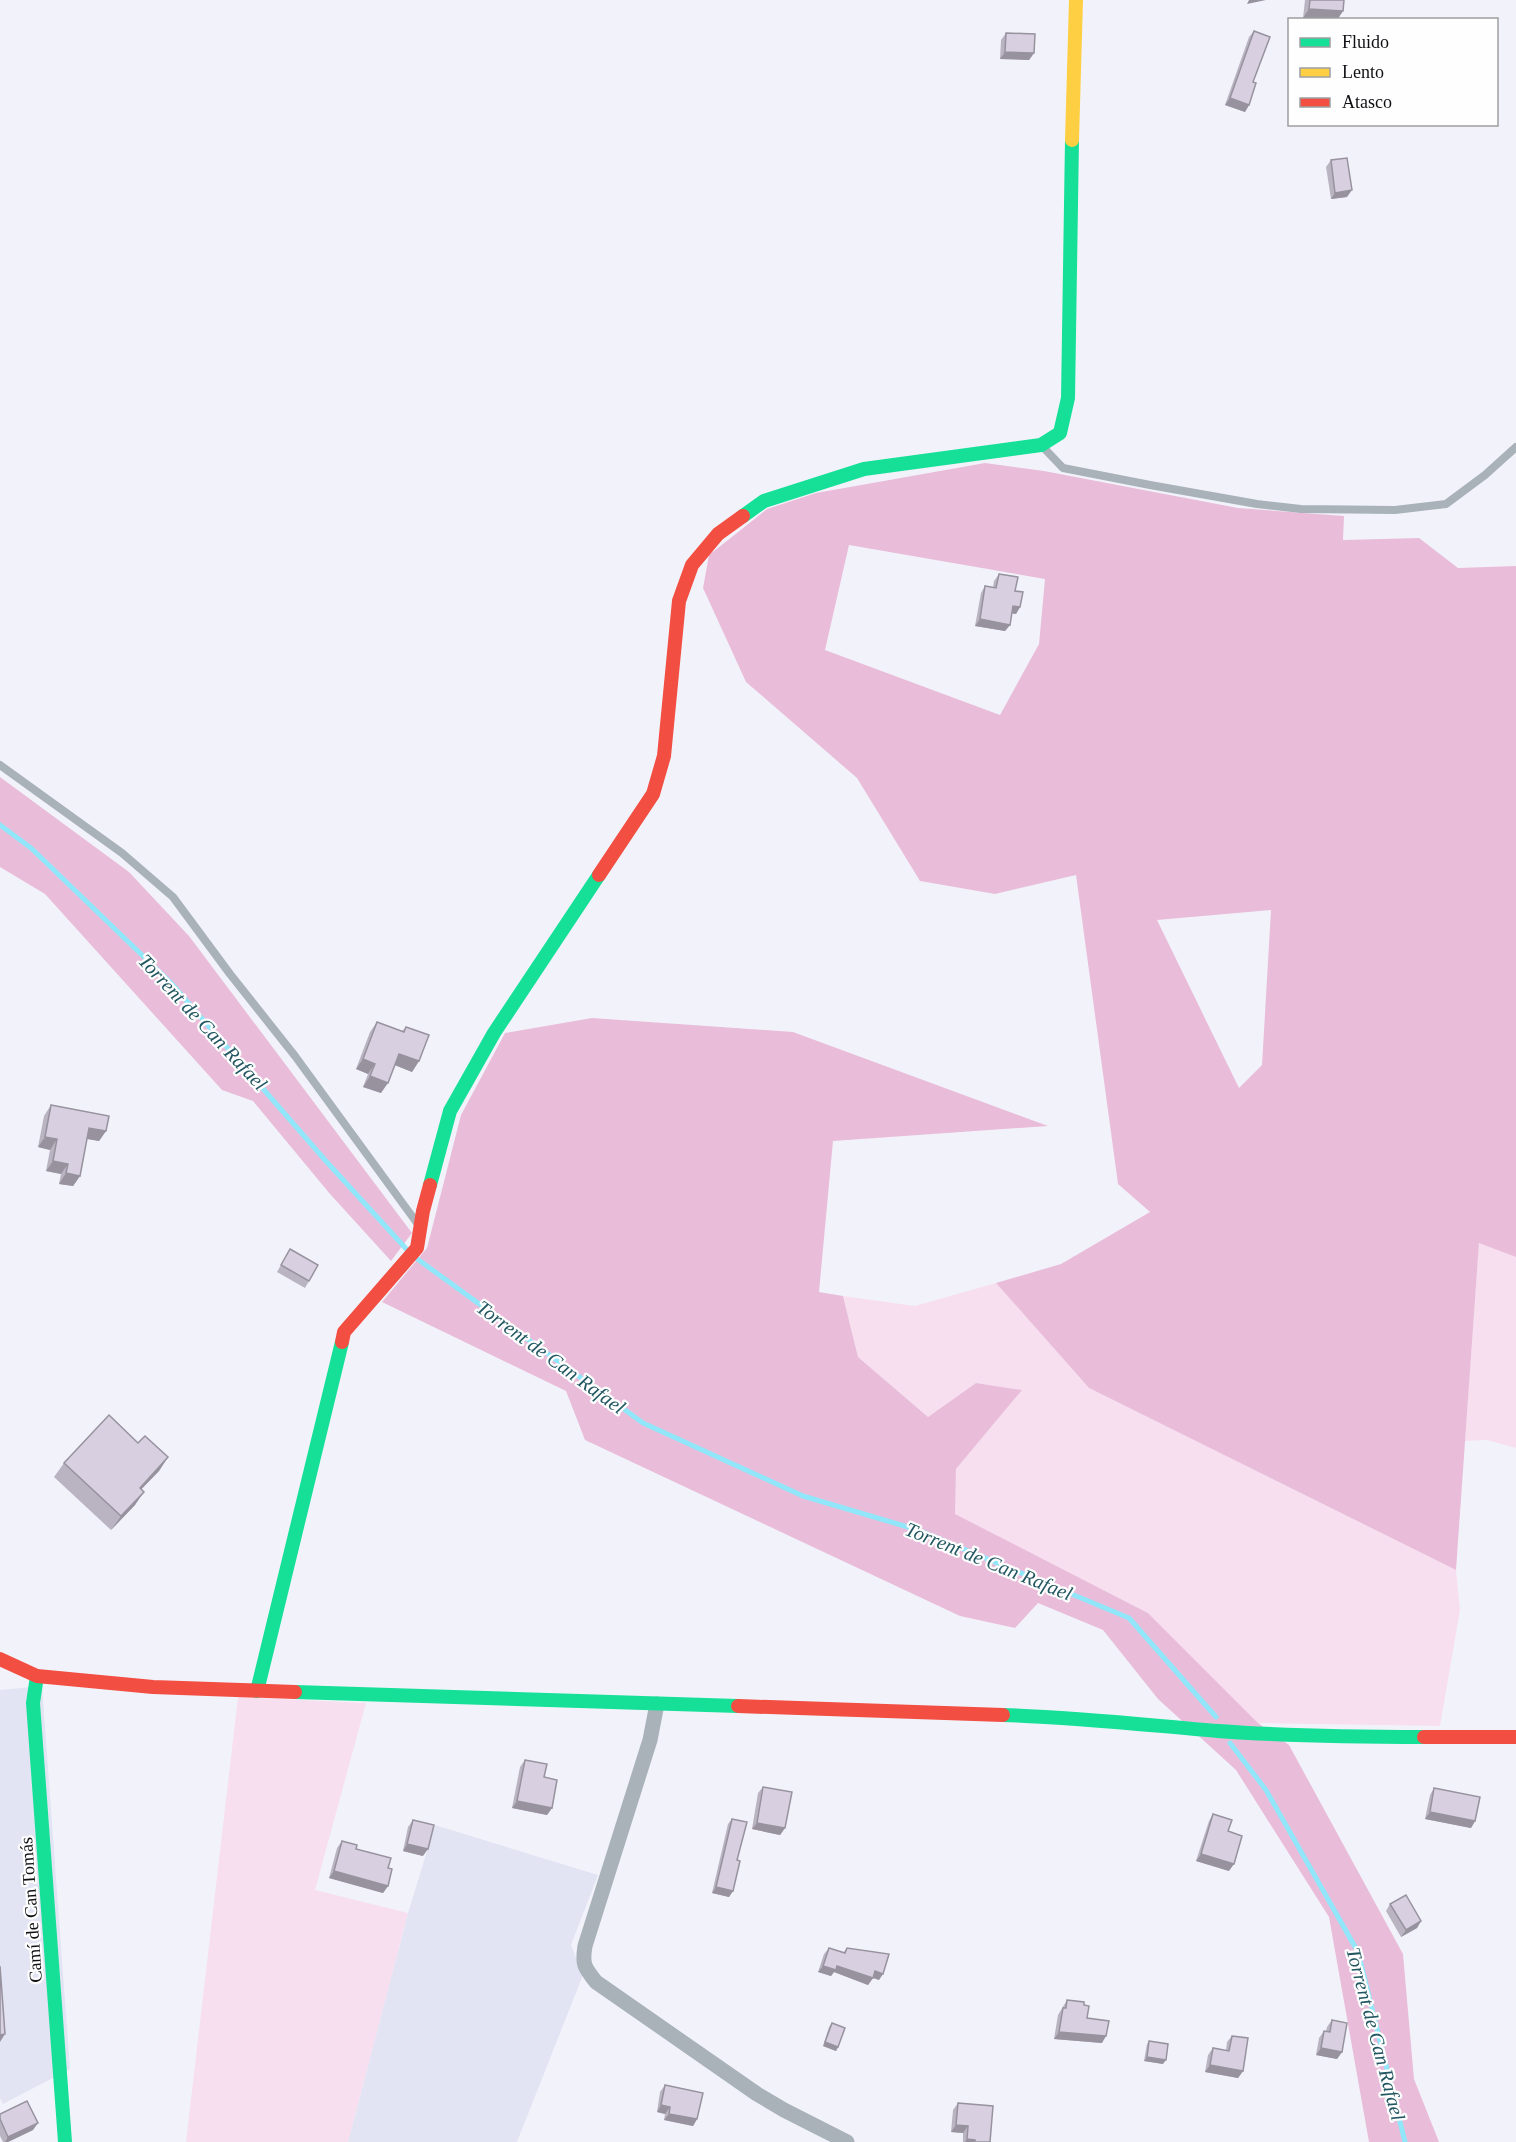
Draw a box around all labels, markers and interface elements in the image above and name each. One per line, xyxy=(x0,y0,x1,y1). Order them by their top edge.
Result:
legend xyxy=(1288,18,1498,126)
text: Fluido xyxy=(1342,32,1389,52)
text: Lento xyxy=(1342,62,1384,82)
text: Atasco xyxy=(1342,92,1392,112)
water label: Torrent de Can Rafael xyxy=(134,949,272,1096)
water label: Torrent de Can Rafael xyxy=(472,1296,630,1419)
water label: Torrent de Can Rafael xyxy=(902,1517,1076,1606)
street label: Camí de Can Tomás xyxy=(16,1837,46,1983)
water label: Torrent de Can Rafael xyxy=(1341,1945,1410,2123)

